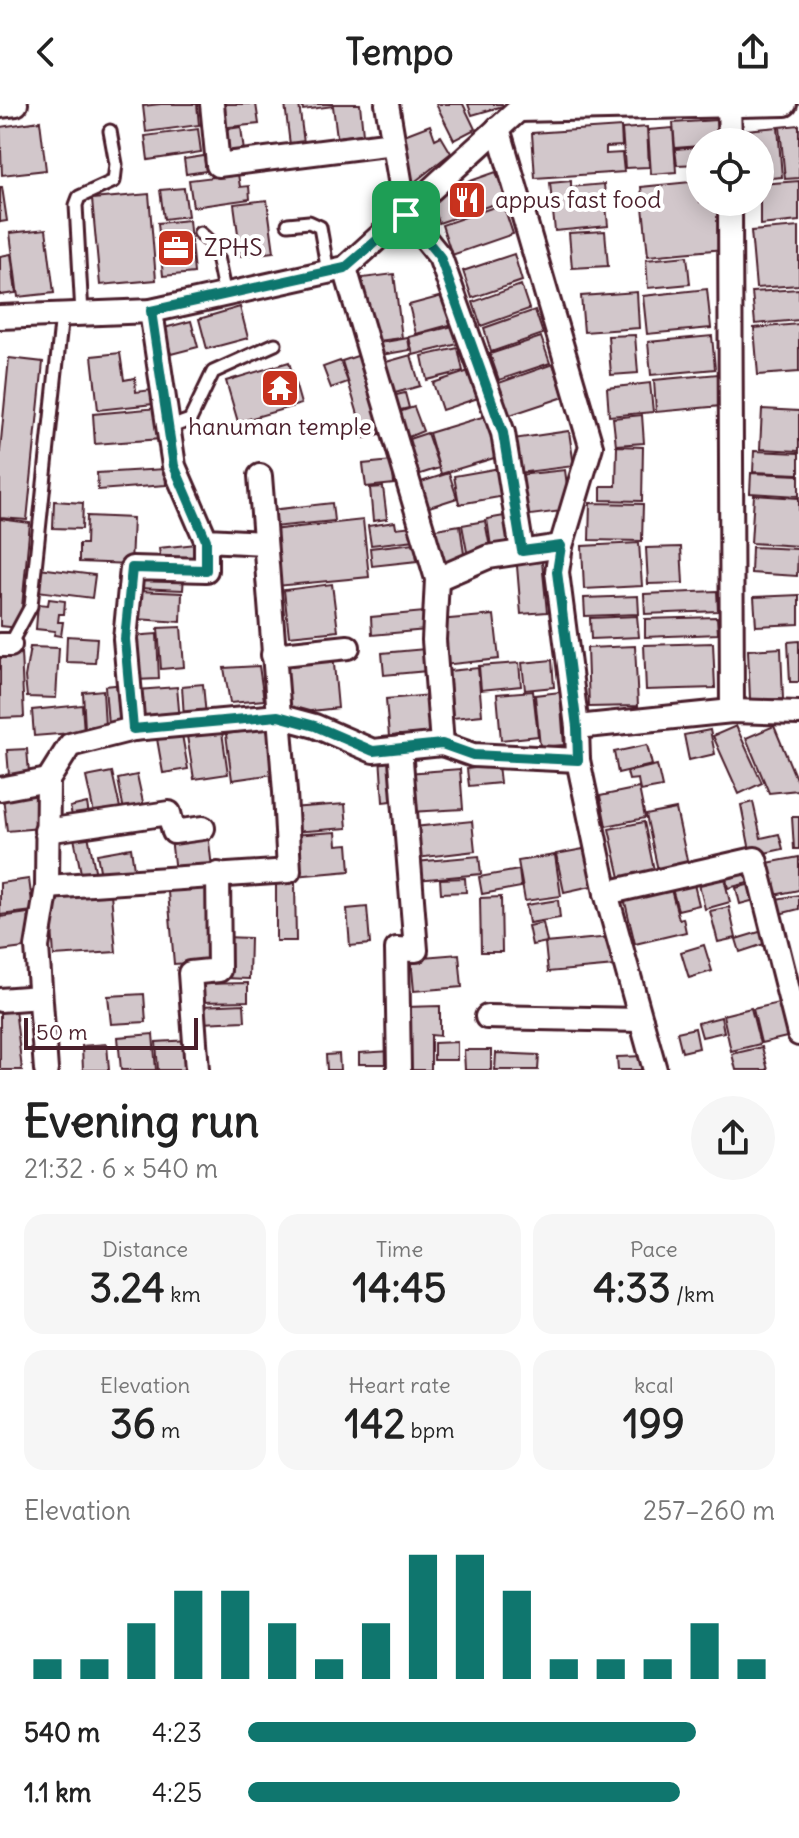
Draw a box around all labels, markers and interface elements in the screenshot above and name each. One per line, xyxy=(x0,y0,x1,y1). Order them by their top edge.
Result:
icon: back xyxy=(24,30,68,74)
text: Tempo xyxy=(345,30,454,75)
icon: share xyxy=(731,30,775,74)
map controls xyxy=(686,128,774,216)
button: locate xyxy=(686,128,774,216)
restaurant icon: appus fast food xyxy=(446,179,488,221)
pin xyxy=(372,181,440,249)
place label: appus fast food xyxy=(495,184,661,214)
icon: arrive xyxy=(384,193,428,237)
office icon: ZPHS xyxy=(155,227,197,269)
place label: ZPHS xyxy=(204,232,263,262)
temple icon: hanuman temple xyxy=(259,367,301,409)
place label: hanuman temple xyxy=(188,411,372,441)
scale bar xyxy=(24,1014,198,1050)
text: 50 m xyxy=(36,1018,88,1046)
text: Evening run xyxy=(24,1094,259,1149)
button: share xyxy=(691,1096,775,1180)
text: 21:32 · 6 × 540 m xyxy=(24,1152,218,1185)
text: Distance xyxy=(102,1235,188,1263)
text: Time xyxy=(376,1235,423,1263)
text: Pace xyxy=(630,1235,678,1263)
text: 3.24 xyxy=(90,1263,165,1313)
text: 14:45 xyxy=(352,1263,447,1313)
text: 4:33 xyxy=(593,1263,671,1313)
text: km xyxy=(165,1280,201,1308)
text: /km xyxy=(671,1280,715,1308)
text: Elevation xyxy=(100,1371,190,1399)
text: Heart rate xyxy=(348,1371,451,1399)
text: kcal xyxy=(634,1371,674,1399)
text: 36 xyxy=(110,1399,156,1449)
text: 142 xyxy=(344,1399,405,1449)
text: 199 xyxy=(623,1399,685,1449)
text: m xyxy=(156,1416,180,1444)
text: bpm xyxy=(405,1416,455,1444)
text: Elevation xyxy=(24,1494,131,1527)
text: 257–260 m xyxy=(643,1494,775,1527)
text: 540 m xyxy=(24,1716,100,1749)
text: 4:23 xyxy=(152,1716,202,1749)
text: 1.1 km xyxy=(24,1776,91,1809)
text: 4:25 xyxy=(152,1776,202,1809)

